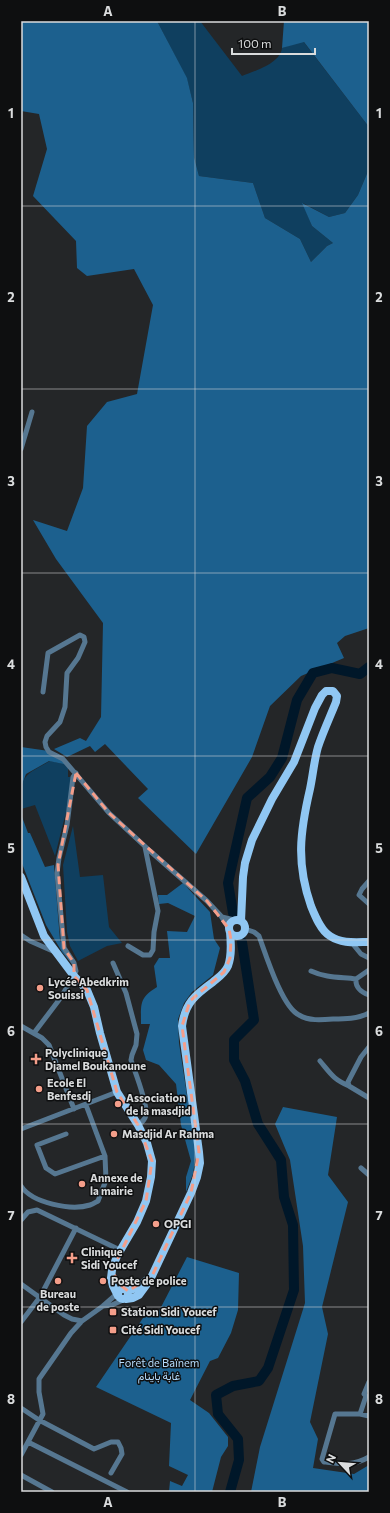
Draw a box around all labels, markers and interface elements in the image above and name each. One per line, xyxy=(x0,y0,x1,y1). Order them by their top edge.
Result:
text: A xyxy=(103,3,113,19)
text: B xyxy=(278,3,287,19)
scale bar xyxy=(232,30,315,56)
text: 100 m xyxy=(238,36,272,50)
text: 1 xyxy=(8,105,14,121)
text: 1 xyxy=(376,105,382,121)
text: 2 xyxy=(7,289,15,305)
text: 2 xyxy=(375,289,383,305)
text: 3 xyxy=(7,473,15,489)
text: 3 xyxy=(375,473,383,489)
text: 4 xyxy=(7,656,15,672)
text: 4 xyxy=(375,656,383,672)
text: 5 xyxy=(7,840,15,856)
text: 5 xyxy=(375,840,383,856)
place label: Lycée Abedkrim Souissi xyxy=(48,975,129,1001)
marker: Lycée Abedkrim Souissi xyxy=(35,983,45,993)
text: 6 xyxy=(7,1023,15,1039)
text: 6 xyxy=(375,1023,383,1039)
place label: Polyclinique Djamel Boukanoune xyxy=(45,1046,146,1072)
marker: Polyclinique Djamel Boukanoune xyxy=(30,1053,42,1065)
place label: Ecole El Benfesdj xyxy=(47,1076,91,1102)
marker: Ecole El Benfesdj xyxy=(34,1084,44,1094)
place label: Association de la masdjid xyxy=(126,1091,191,1117)
marker: Association de la masdjid xyxy=(113,1099,123,1109)
place label: Masdjid Ar Rahma xyxy=(122,1127,214,1140)
marker: Masdjid Ar Rahma xyxy=(109,1129,119,1139)
place label: Annexe de la mairie xyxy=(90,1171,143,1197)
marker: Annexe de la mairie xyxy=(77,1179,87,1189)
text: 7 xyxy=(7,1207,15,1223)
text: 7 xyxy=(375,1207,383,1223)
place label: OPGI xyxy=(164,1217,192,1230)
marker: OPGI xyxy=(151,1219,161,1229)
place label: Clinique Sidi Youcef xyxy=(81,1245,138,1271)
marker: Clinique Sidi Youcef xyxy=(66,1252,78,1264)
place label: Poste de police xyxy=(111,1274,187,1287)
marker: Bureau de poste xyxy=(53,1276,63,1286)
marker: Poste de police xyxy=(98,1276,108,1286)
place label: Bureau de poste xyxy=(37,1287,80,1313)
place label: Station Sidi Youcef xyxy=(121,1305,217,1318)
marker: Station Sidi Youcef xyxy=(108,1307,118,1317)
place label: Cité Sidi Youcef xyxy=(121,1323,201,1336)
marker: Cité Sidi Youcef xyxy=(108,1325,118,1335)
park label: Forêt de Baïnem غابة باينام xyxy=(119,1356,199,1384)
text: 8 xyxy=(7,1391,15,1407)
text: 8 xyxy=(375,1391,383,1407)
north arrow xyxy=(320,1443,360,1483)
text: N xyxy=(323,1452,338,1465)
text: A xyxy=(103,1494,113,1510)
text: B xyxy=(278,1494,287,1510)

